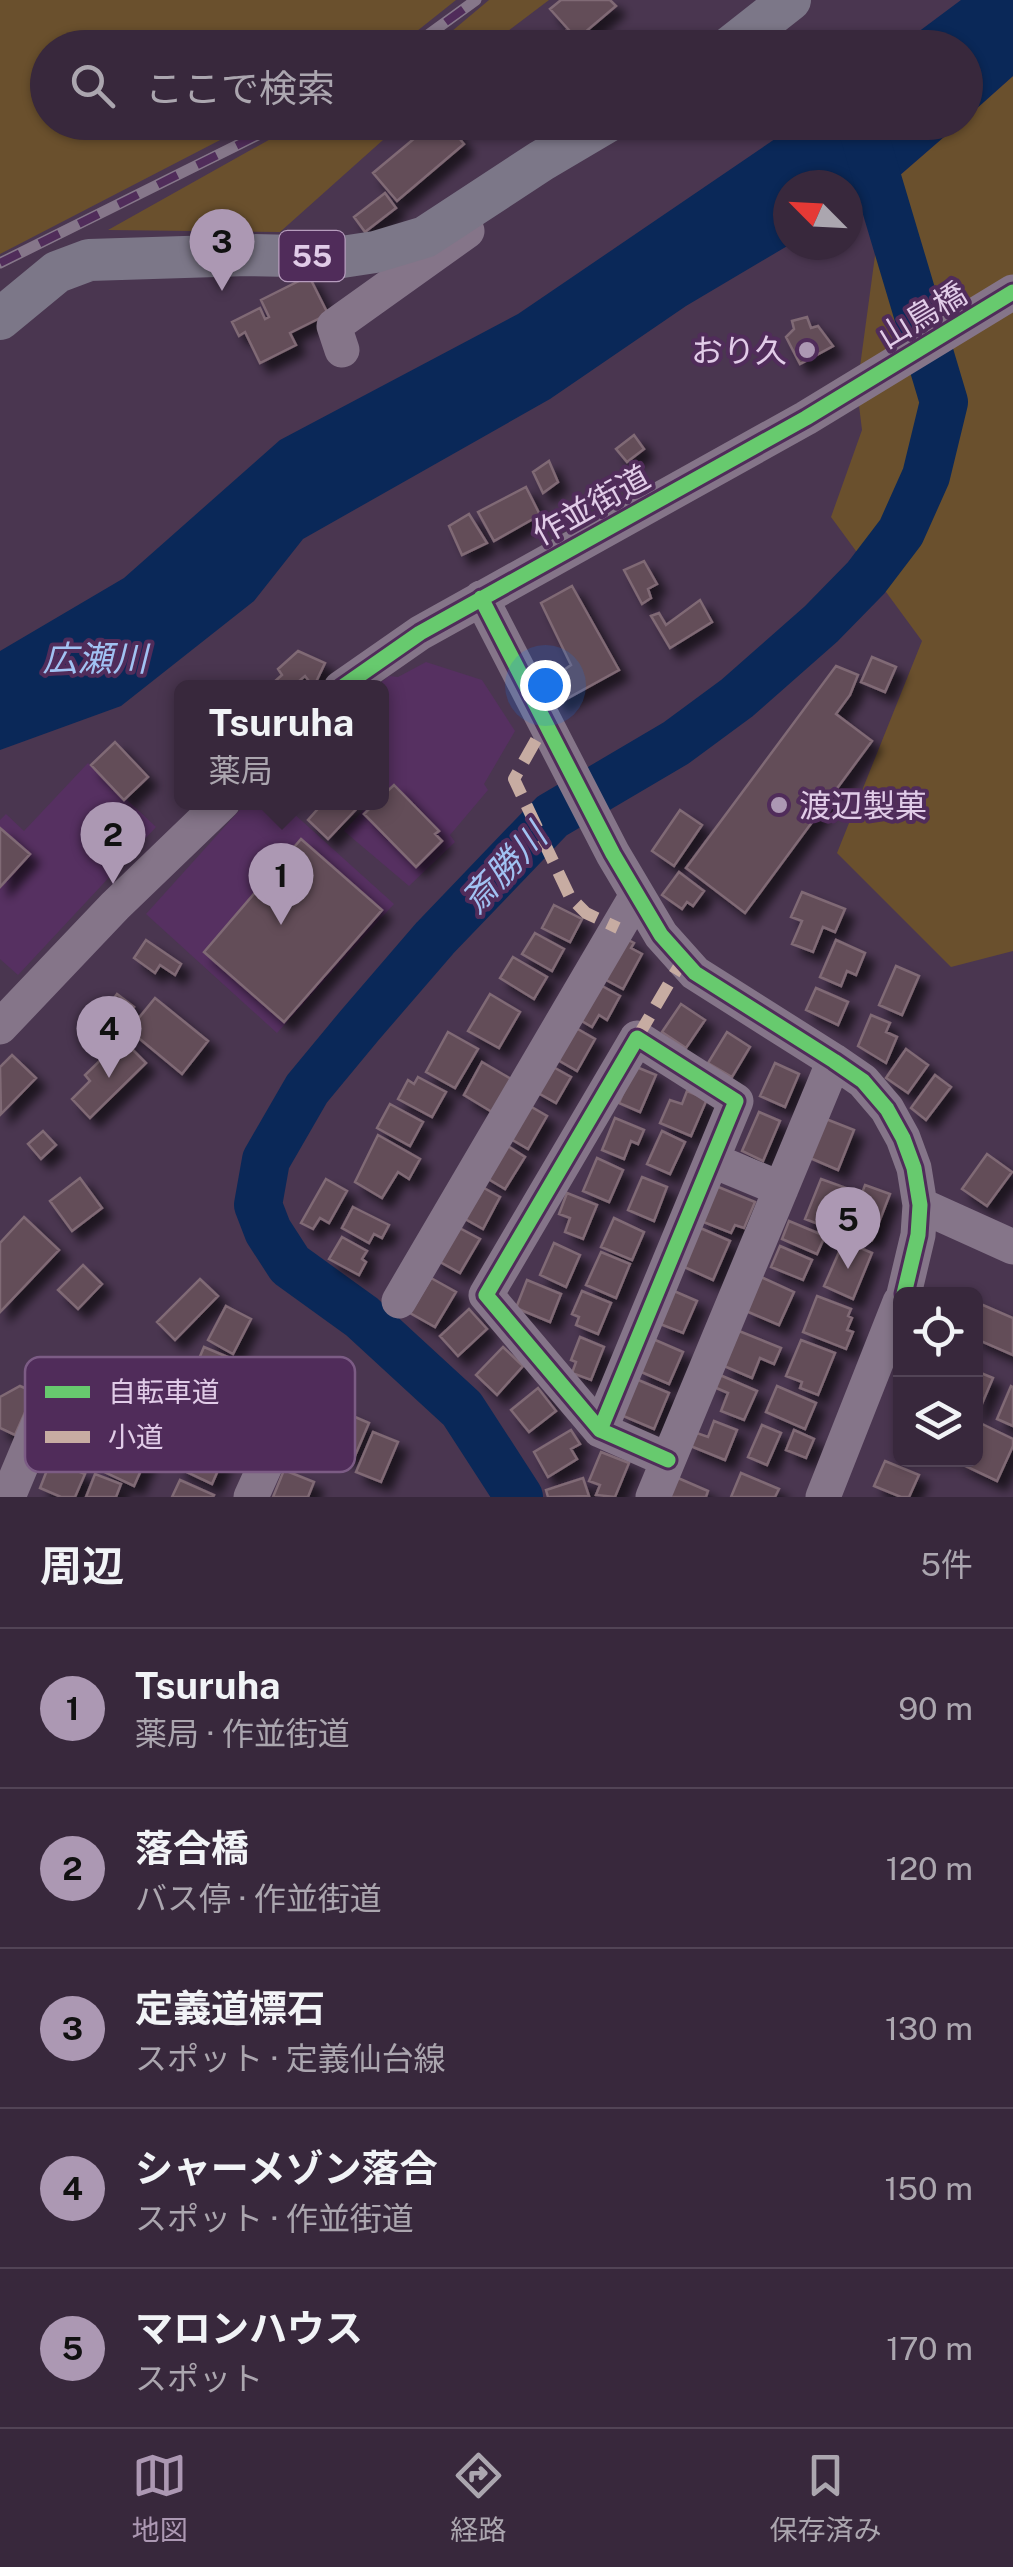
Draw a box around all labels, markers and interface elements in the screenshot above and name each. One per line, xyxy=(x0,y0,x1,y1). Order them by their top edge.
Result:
search box xyxy=(30,30,983,140)
icon: search xyxy=(65,58,120,113)
text: ここで検索 xyxy=(145,66,335,111)
north arrow xyxy=(773,170,863,260)
pin: 3 xyxy=(190,208,254,291)
road number: 55 xyxy=(280,231,344,281)
street label: 山鳥橋 xyxy=(871,274,973,356)
place label: おり久 xyxy=(691,332,787,369)
marker: おり久 xyxy=(796,339,818,361)
street label: 作並街道 xyxy=(526,458,656,552)
water label: 広瀬川 xyxy=(42,638,151,679)
your location xyxy=(520,660,571,711)
popup xyxy=(174,680,389,810)
text: Tsuruha xyxy=(209,700,354,745)
text: 薬局 xyxy=(209,752,273,789)
place label: 渡辺製菓 xyxy=(799,787,927,824)
marker: 渡辺製菓 xyxy=(768,794,790,816)
pin: 2 xyxy=(80,802,146,884)
water label: 斎勝川 xyxy=(453,813,558,920)
pin: 1 xyxy=(248,842,314,925)
pin: 4 xyxy=(76,996,142,1078)
pin: 5 xyxy=(816,1186,880,1269)
map controls xyxy=(893,1287,983,1467)
button: locate xyxy=(893,1287,983,1377)
legend xyxy=(25,1357,355,1472)
text: 自転車道 xyxy=(108,1375,220,1408)
button: layers xyxy=(893,1377,983,1467)
text: 小道 xyxy=(108,1420,164,1453)
text: 周辺 xyxy=(40,1541,124,1590)
text: 5件 xyxy=(921,1546,973,1583)
text: Tsuruha xyxy=(135,1663,281,1708)
text: 1 xyxy=(66,1690,79,1727)
text: 90 m xyxy=(898,1690,973,1727)
text: 薬局 · 作並街道 xyxy=(135,1715,350,1752)
text: 落合橋 xyxy=(135,1826,249,1871)
text: 2 xyxy=(62,1850,83,1887)
text: 120 m xyxy=(886,1850,973,1887)
text: バス停 · 作並街道 xyxy=(135,1880,382,1917)
text: 定義道標石 xyxy=(135,1986,325,2031)
text: 3 xyxy=(62,2010,83,2047)
text: 130 m xyxy=(885,2010,973,2047)
text: スポット · 定義仙台線 xyxy=(135,2040,446,2077)
text: シャーメゾン落合 xyxy=(135,2146,437,2191)
text: 4 xyxy=(62,2170,83,2207)
text: 150 m xyxy=(884,2170,973,2207)
text: スポット · 作並街道 xyxy=(135,2200,414,2237)
text: マロンハウス xyxy=(135,2306,363,2351)
text: 5 xyxy=(62,2330,83,2367)
text: 170 m xyxy=(886,2330,973,2367)
text: スポット xyxy=(135,2360,263,2397)
tab: 地図 xyxy=(131,2448,188,2548)
tab: 経路 xyxy=(450,2448,507,2548)
tab: 保存済み xyxy=(769,2448,882,2548)

